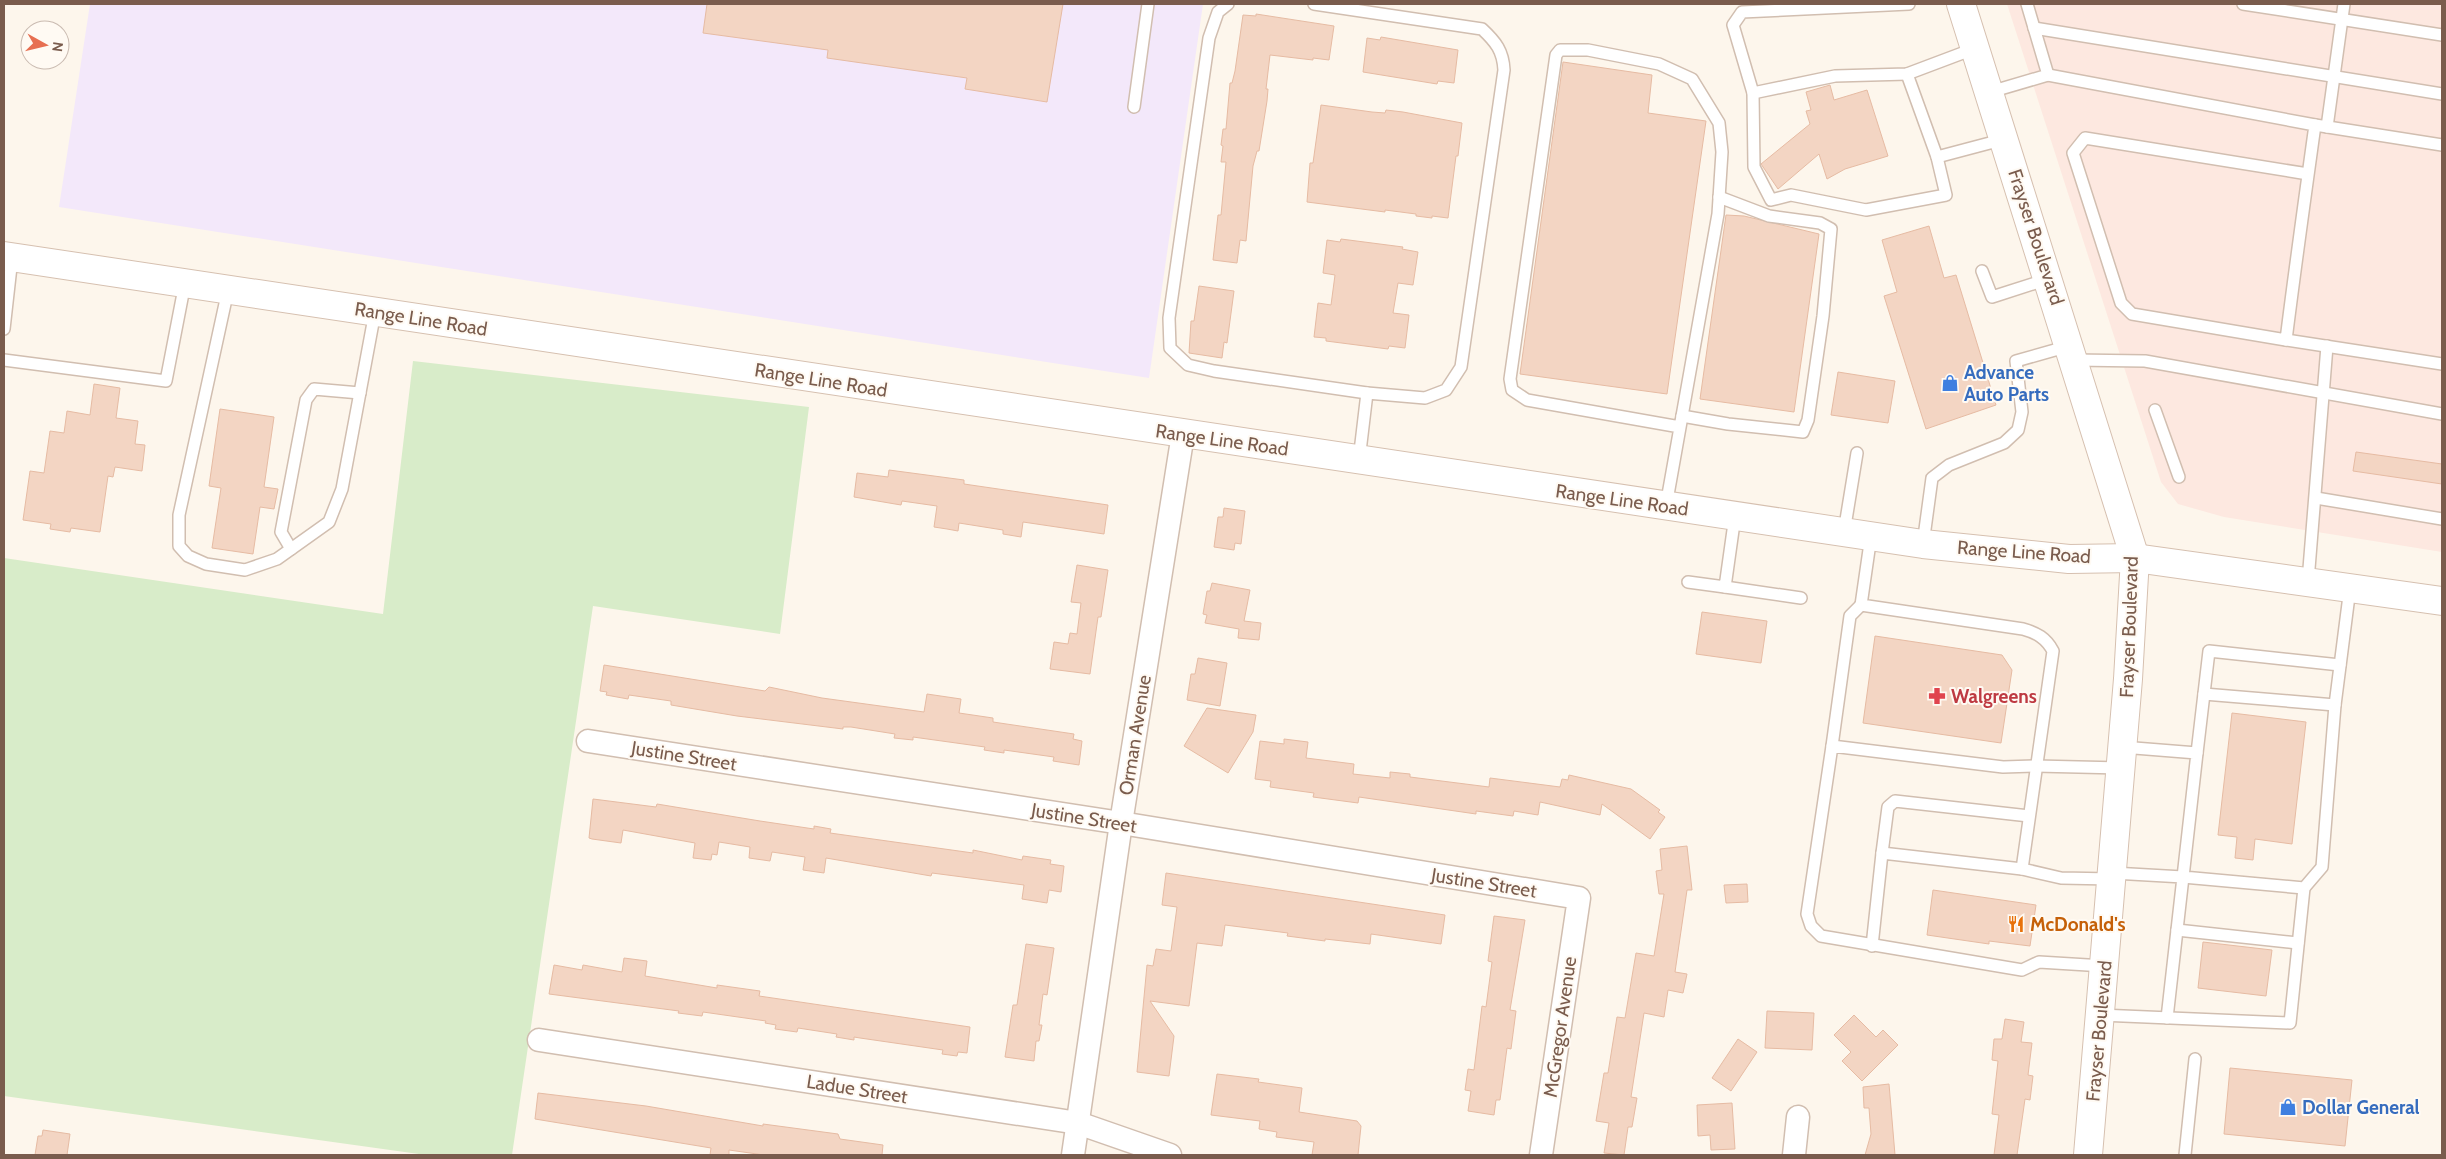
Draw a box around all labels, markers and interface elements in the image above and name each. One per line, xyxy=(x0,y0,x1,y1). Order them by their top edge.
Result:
north arrow xyxy=(20,20,70,70)
text: N xyxy=(48,41,67,53)
street label: Frayser Boulevard xyxy=(2003,166,2069,308)
street label: Range Line Road xyxy=(353,297,489,341)
street label: Range Line Road xyxy=(753,358,889,402)
place label: Advance Auto Parts xyxy=(1964,361,2049,406)
shop icon: Advance Auto Parts xyxy=(1940,373,1960,393)
street label: Range Line Road xyxy=(1154,419,1290,461)
street label: Range Line Road xyxy=(1554,479,1690,521)
street label: Range Line Road xyxy=(1956,536,2092,568)
street label: Frayser Boulevard xyxy=(2115,556,2143,698)
street label: Orman Avenue xyxy=(1114,673,1156,797)
place label: Walgreens xyxy=(1951,685,2037,708)
pharmacy icon: Walgreens xyxy=(1927,686,1947,706)
street label: Justine Street xyxy=(629,736,739,776)
street label: Justine Street xyxy=(1029,798,1139,838)
street label: Justine Street xyxy=(1429,863,1539,903)
place label: McDonald's xyxy=(2030,913,2126,936)
restaurant icon: McDonald's xyxy=(2006,914,2026,934)
street label: McGregor Avenue xyxy=(1539,955,1581,1099)
street label: Frayser Boulevard xyxy=(2081,959,2117,1103)
street label: Ladue Street xyxy=(805,1070,910,1108)
place label: Dollar General xyxy=(2302,1096,2420,1119)
shop icon: Dollar General xyxy=(2278,1097,2298,1117)

